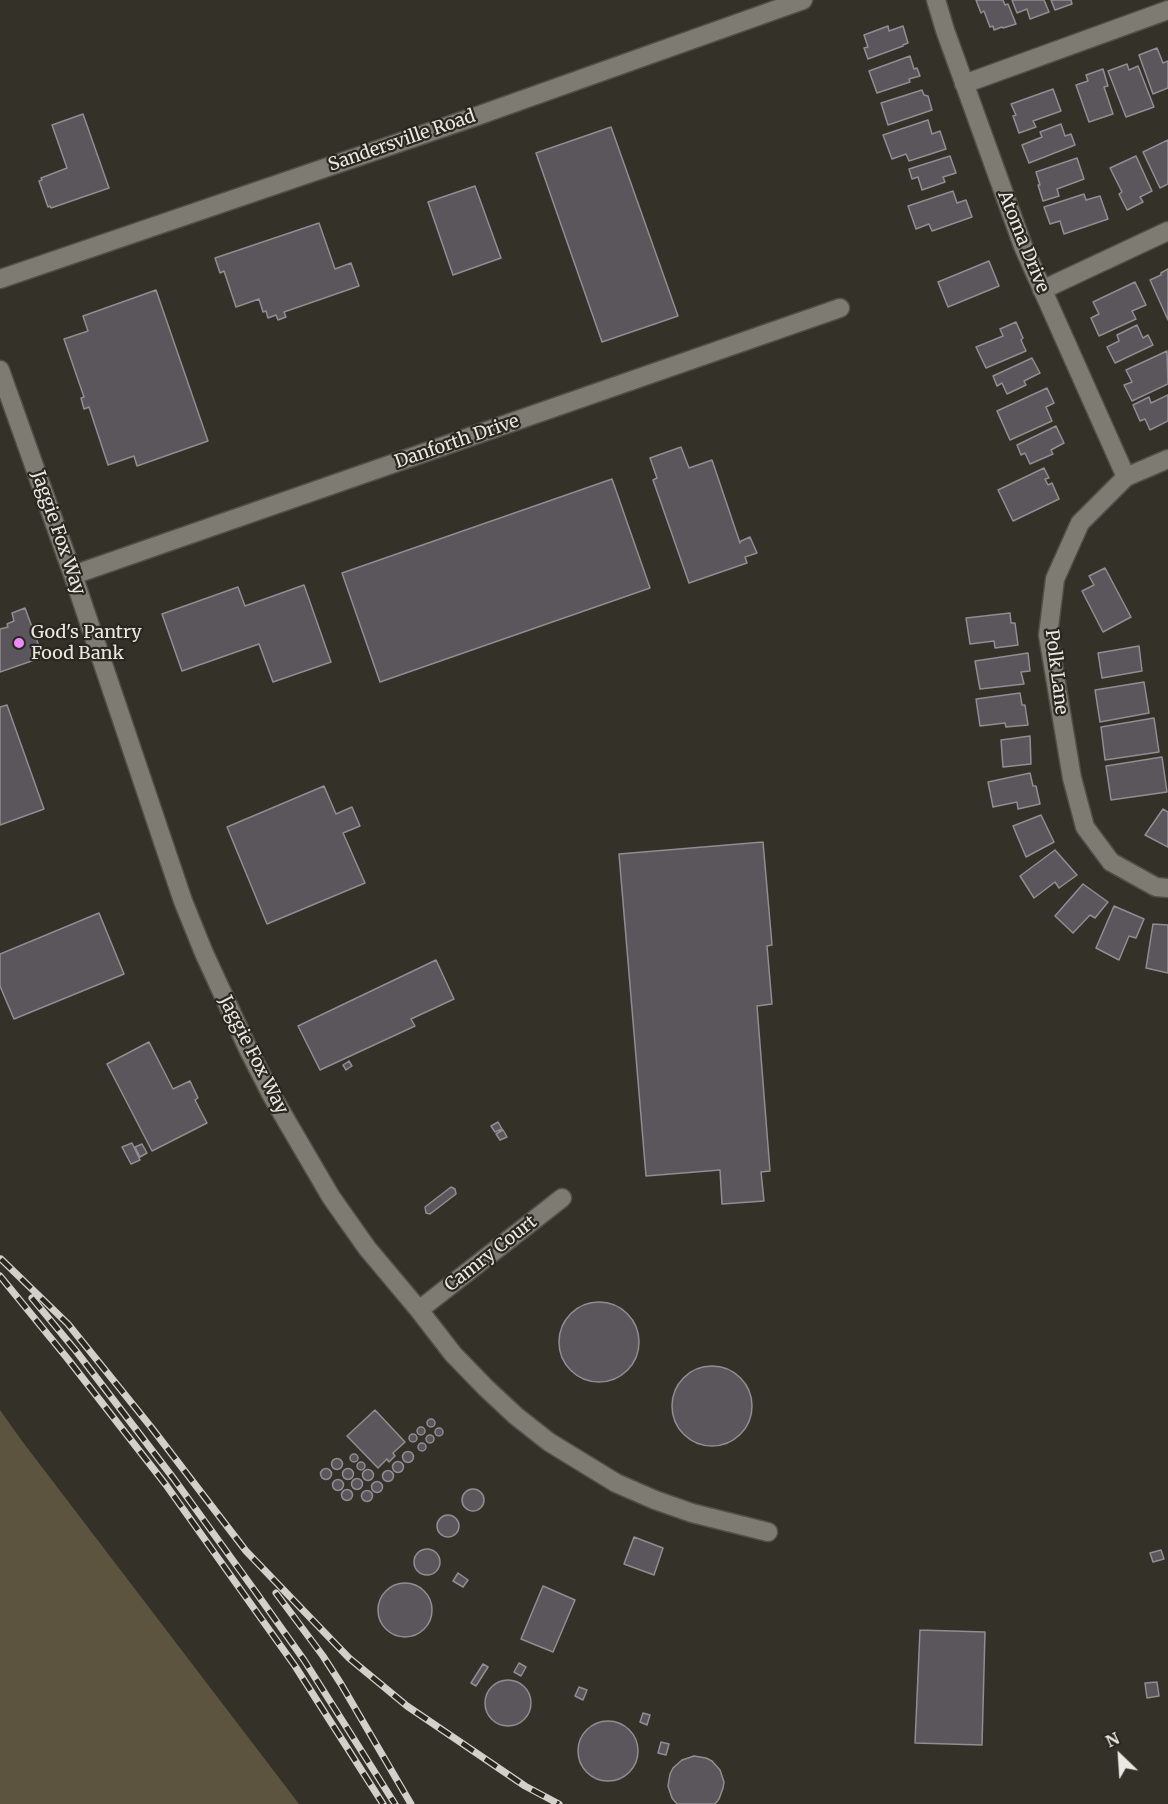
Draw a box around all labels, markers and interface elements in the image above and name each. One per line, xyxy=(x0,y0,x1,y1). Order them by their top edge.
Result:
street label: Sandersville Road xyxy=(326,106,478,176)
street label: Atoma Drive xyxy=(993,188,1053,296)
street label: Danforth Drive xyxy=(392,411,522,473)
street label: Jaggie Fox Way xyxy=(27,468,89,598)
place label: God's Pantry Food Bank xyxy=(31,622,142,664)
street label: Polk Lane xyxy=(1040,628,1072,716)
marker: God's Pantry Food Bank xyxy=(12,636,26,650)
street label: Jaggie Fox Way xyxy=(214,992,292,1118)
street label: Camry Court xyxy=(441,1211,541,1297)
north arrow xyxy=(1090,1726,1150,1786)
text: N xyxy=(1102,1728,1122,1751)

